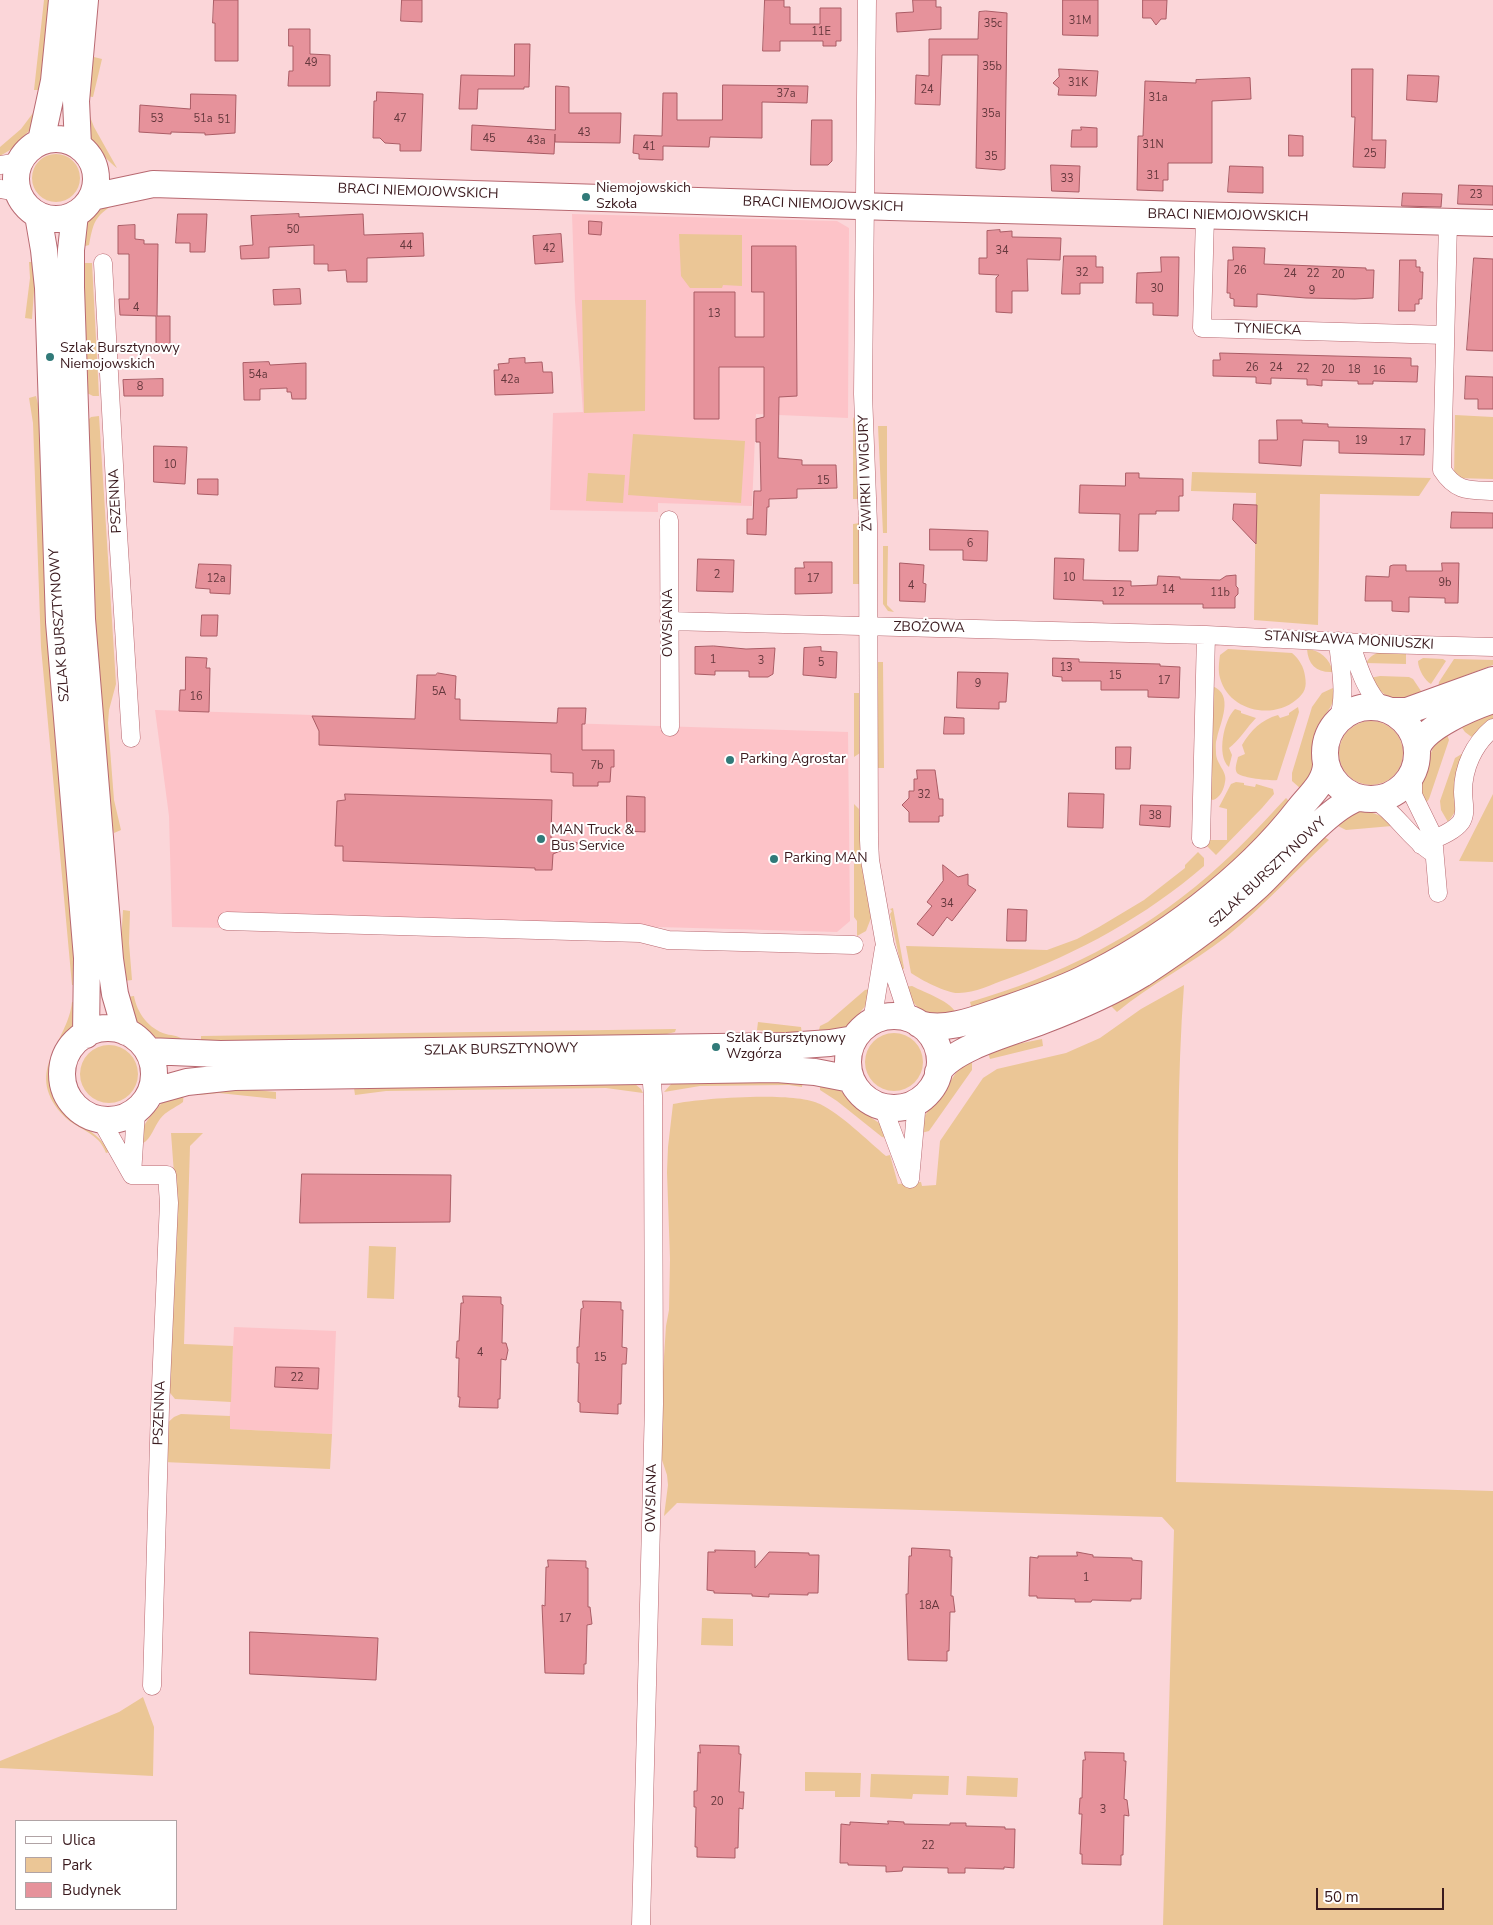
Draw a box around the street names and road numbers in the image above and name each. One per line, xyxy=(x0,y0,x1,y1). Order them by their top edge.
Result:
street label: BRACI NIEMOJOWSKICH xyxy=(337,181,499,203)
street label: BRACI NIEMOJOWSKICH xyxy=(742,194,904,216)
street label: BRACI NIEMOJOWSKICH xyxy=(1147,206,1309,226)
street label: TYNIECKA xyxy=(1234,320,1302,340)
street label: ŻWIRKI I WIGURY xyxy=(856,414,876,532)
street label: PSZENNA xyxy=(106,468,126,534)
street label: SZLAK BURSZTYNOWY xyxy=(46,547,74,703)
street label: OWSIANA xyxy=(661,589,677,657)
street label: ZBOŻOWA xyxy=(893,619,965,637)
street label: STANISŁAWA MONIUSZKI xyxy=(1264,628,1434,654)
street label: SZLAK BURSZTYNOWY xyxy=(1206,814,1330,932)
street label: SZLAK BURSZTYNOWY xyxy=(424,1040,578,1060)
street label: PSZENNA xyxy=(150,1380,170,1446)
street label: OWSIANA xyxy=(643,1463,661,1533)

